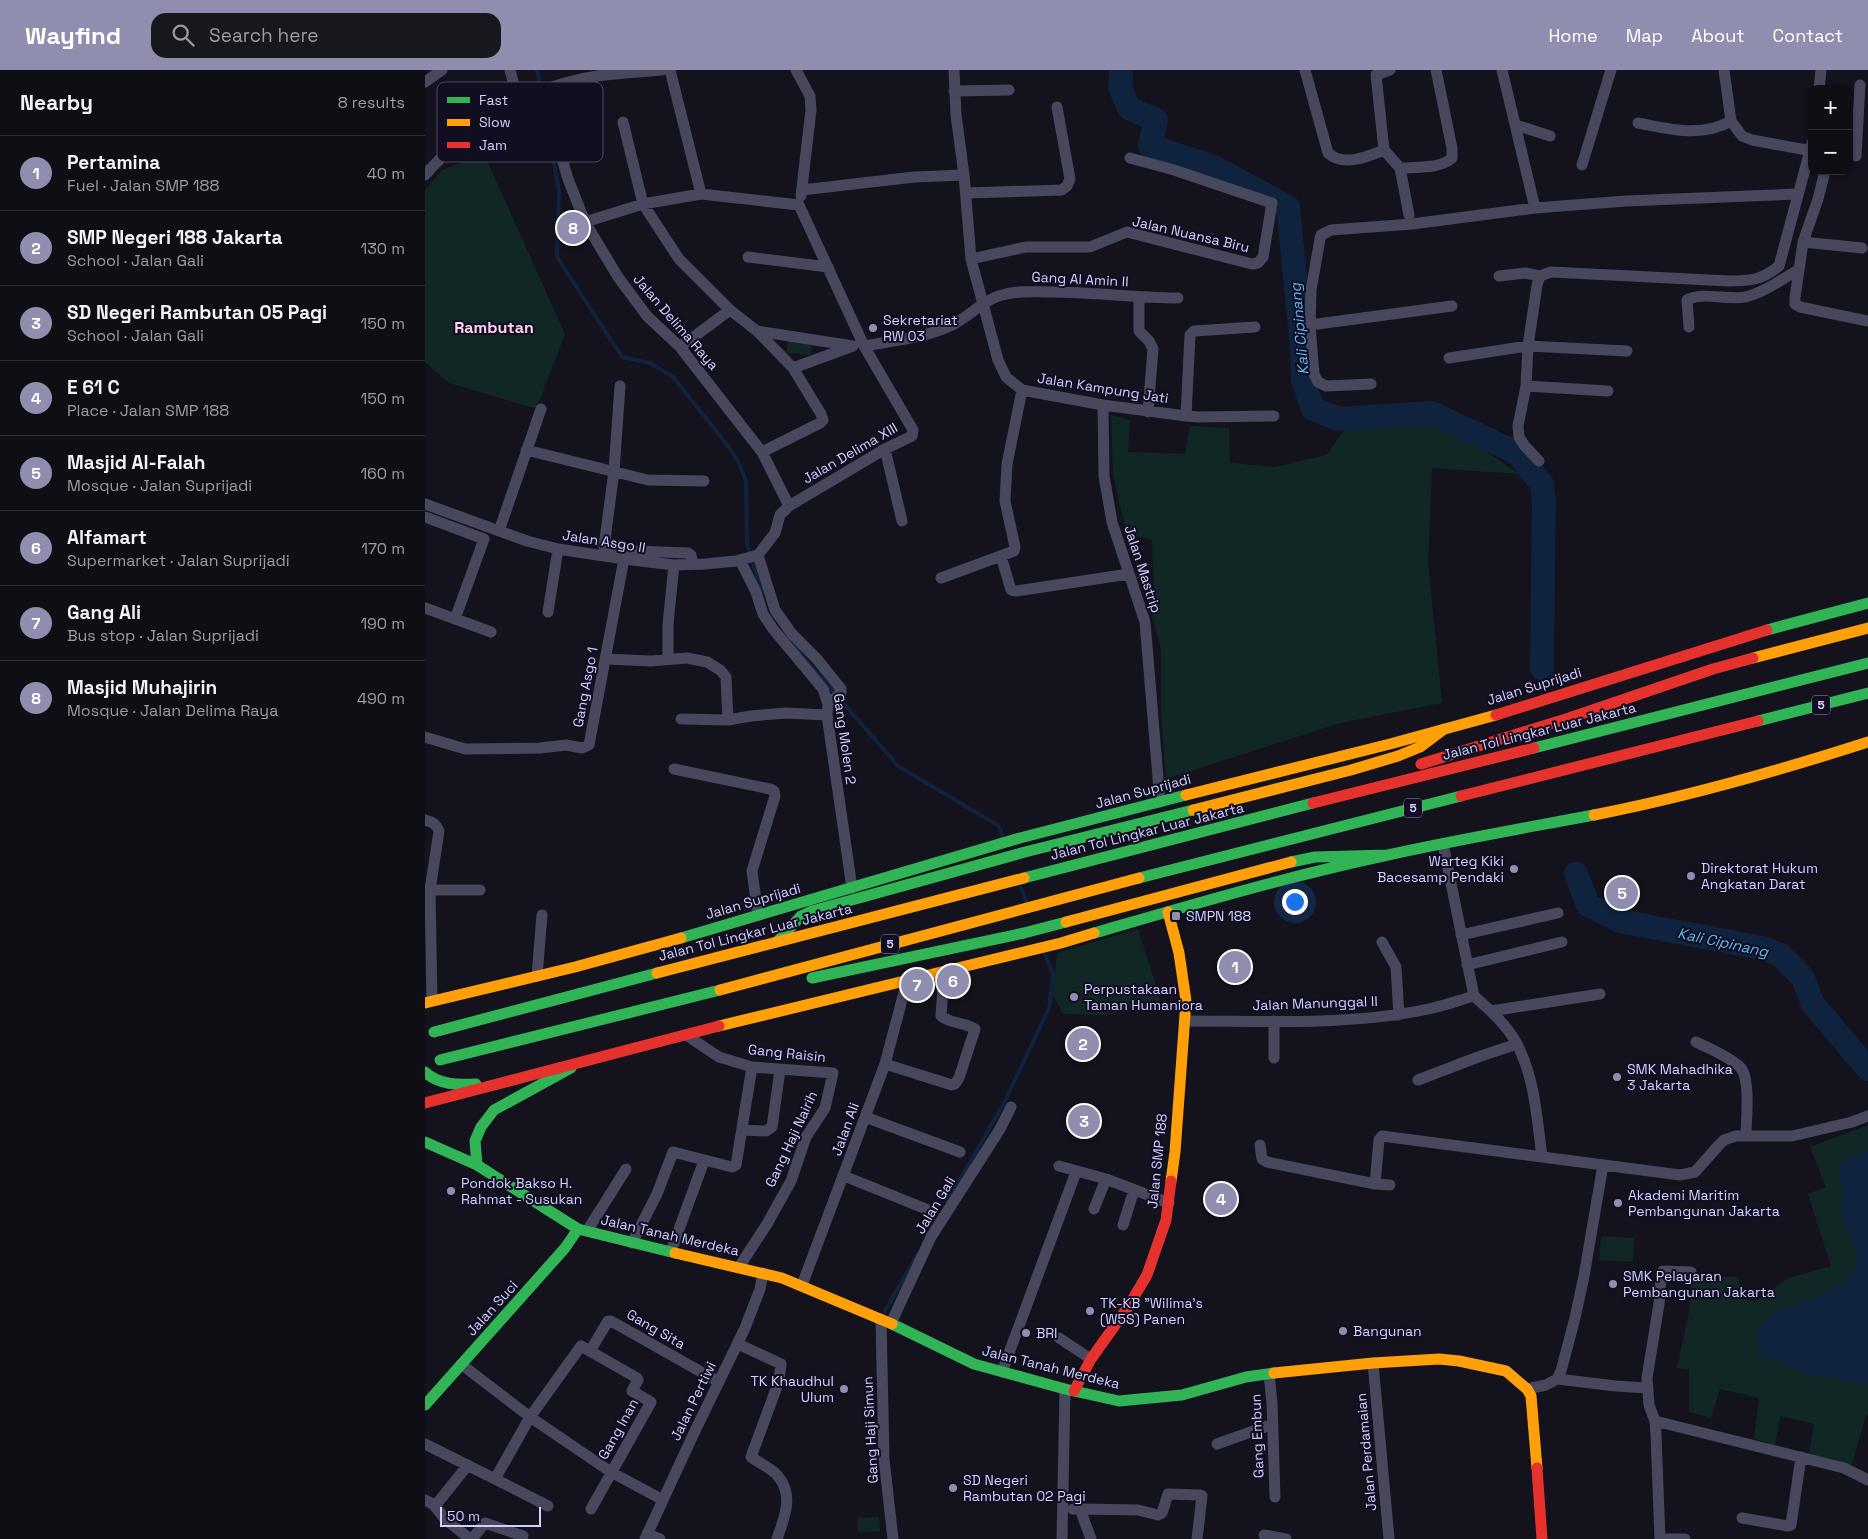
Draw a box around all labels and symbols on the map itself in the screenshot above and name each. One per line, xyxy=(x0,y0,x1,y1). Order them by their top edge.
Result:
legend xyxy=(437,82,603,162)
text: Fast xyxy=(479,91,508,109)
text: Slow xyxy=(479,113,511,131)
text: Jam xyxy=(479,136,507,154)
pin: 8 xyxy=(557,209,589,247)
street label: Jalan Nuansa Biru xyxy=(1131,212,1251,256)
street label: Gang Al Amin II xyxy=(1031,267,1129,291)
street label: Jalan Delima Raya xyxy=(629,270,723,374)
water label: Kali Cipinang xyxy=(1285,281,1312,376)
place label: Sekretariat RW 03 xyxy=(883,311,958,345)
district label: Rambutan xyxy=(454,317,534,338)
marker: Sekretariat RW 03 xyxy=(867,322,879,334)
street label: Jalan Kampung Jati xyxy=(1036,369,1170,407)
street label: Jalan Delima XIII xyxy=(799,418,901,488)
street label: Jalan Mastrip xyxy=(1120,523,1166,615)
street label: Jalan Asgo II xyxy=(561,526,647,556)
street label: Gang Asgo 1 xyxy=(568,645,602,729)
street label: Jalan Suprijadi xyxy=(1484,663,1584,709)
street label: Gang Molen 2 xyxy=(830,692,860,786)
road number: 5 xyxy=(1812,696,1830,714)
street label: Jalan Tol Lingkar Luar Jakarta xyxy=(1440,698,1638,764)
street label: Jalan Suprijadi xyxy=(1093,770,1193,812)
street label: Jalan Tol Lingkar Luar Jakarta xyxy=(1048,798,1246,864)
road number: 5 xyxy=(1404,798,1422,818)
place label: Warteg Kiki Bacesamp Pendaki xyxy=(1377,852,1504,886)
place label: Direktorat Hukum Angkatan Darat xyxy=(1701,859,1818,893)
marker: Warteg Kiki Bacesamp Pendaki xyxy=(1508,863,1520,875)
marker: Direktorat Hukum Angkatan Darat xyxy=(1685,870,1697,882)
pin: 5 xyxy=(1606,874,1638,912)
street label: Jalan Suprijadi xyxy=(703,879,803,923)
your location xyxy=(1282,889,1308,915)
street label: Jalan Tol Lingkar Luar Jakarta xyxy=(656,899,854,965)
place label: SMPN 188 xyxy=(1186,907,1252,925)
marker: SMPN 188 xyxy=(1170,910,1182,922)
water label: Kali Cipinang xyxy=(1676,923,1771,961)
road number: 5 xyxy=(881,934,899,954)
pin: 1 xyxy=(1219,948,1251,986)
pin: 6 xyxy=(937,962,969,1000)
pin: 7 xyxy=(901,966,933,1004)
place label: Perpustakaan Taman Humaniora xyxy=(1084,980,1203,1014)
marker: Perpustakaan Taman Humaniora xyxy=(1068,991,1080,1003)
street label: Jalan Manunggal II xyxy=(1252,992,1378,1014)
pin: 2 xyxy=(1067,1025,1099,1063)
street label: Gang Raisin xyxy=(747,1040,827,1066)
place label: SMK Mahadhika 3 Jakarta xyxy=(1627,1060,1733,1094)
marker: SMK Mahadhika 3 Jakarta xyxy=(1611,1071,1623,1083)
street label: Gang Haji Nairih xyxy=(761,1088,821,1190)
street label: Jalan Ali xyxy=(827,1100,863,1158)
pin: 3 xyxy=(1068,1102,1100,1140)
street label: Jalan SMP 188 xyxy=(1143,1112,1171,1210)
street label: Jalan Gali xyxy=(911,1173,959,1237)
place label: Pondok Bakso H. Rahmat - Susukan xyxy=(461,1174,582,1208)
pin: 4 xyxy=(1205,1180,1237,1218)
marker: Pondok Bakso H. Rahmat - Susukan xyxy=(445,1185,457,1197)
place label: Akademi Maritim Pembangunan Jakarta xyxy=(1628,1186,1780,1220)
marker: Akademi Maritim Pembangunan Jakarta xyxy=(1612,1197,1624,1209)
street label: Jalan Tanah Merdeka xyxy=(599,1210,741,1260)
place label: SMK Pelayaran Pembangunan Jakarta xyxy=(1623,1267,1775,1301)
street label: Jalan Suci xyxy=(462,1276,522,1340)
marker: SMK Pelayaran Pembangunan Jakarta xyxy=(1607,1278,1619,1290)
place label: TK-KB "Wilima's (W5S) Panen xyxy=(1100,1294,1203,1328)
street label: Gang Sita xyxy=(623,1305,689,1353)
marker: TK-KB "Wilima's (W5S) Panen xyxy=(1084,1305,1096,1317)
place label: Bangunan xyxy=(1353,1322,1422,1340)
place label: BRI xyxy=(1036,1324,1058,1342)
marker: Bangunan xyxy=(1337,1325,1349,1337)
marker: BRI xyxy=(1020,1327,1032,1339)
street label: Jalan Tanah Merdeka xyxy=(980,1341,1122,1393)
street label: Jalan Pertiwi xyxy=(666,1358,720,1444)
place label: TK Khaudhul Ulum xyxy=(751,1372,834,1406)
street label: Gang Haji Simun xyxy=(858,1376,882,1484)
marker: TK Khaudhul Ulum xyxy=(838,1383,850,1395)
street label: Jalan Perdamaian xyxy=(1352,1392,1380,1512)
street label: Gang Embun xyxy=(1247,1393,1267,1479)
street label: Gang Inan xyxy=(594,1395,642,1463)
place label: SD Negeri Rambutan 02 Pagi xyxy=(963,1471,1086,1505)
marker: SD Negeri Rambutan 02 Pagi xyxy=(947,1482,959,1494)
scale bar xyxy=(440,1504,541,1527)

